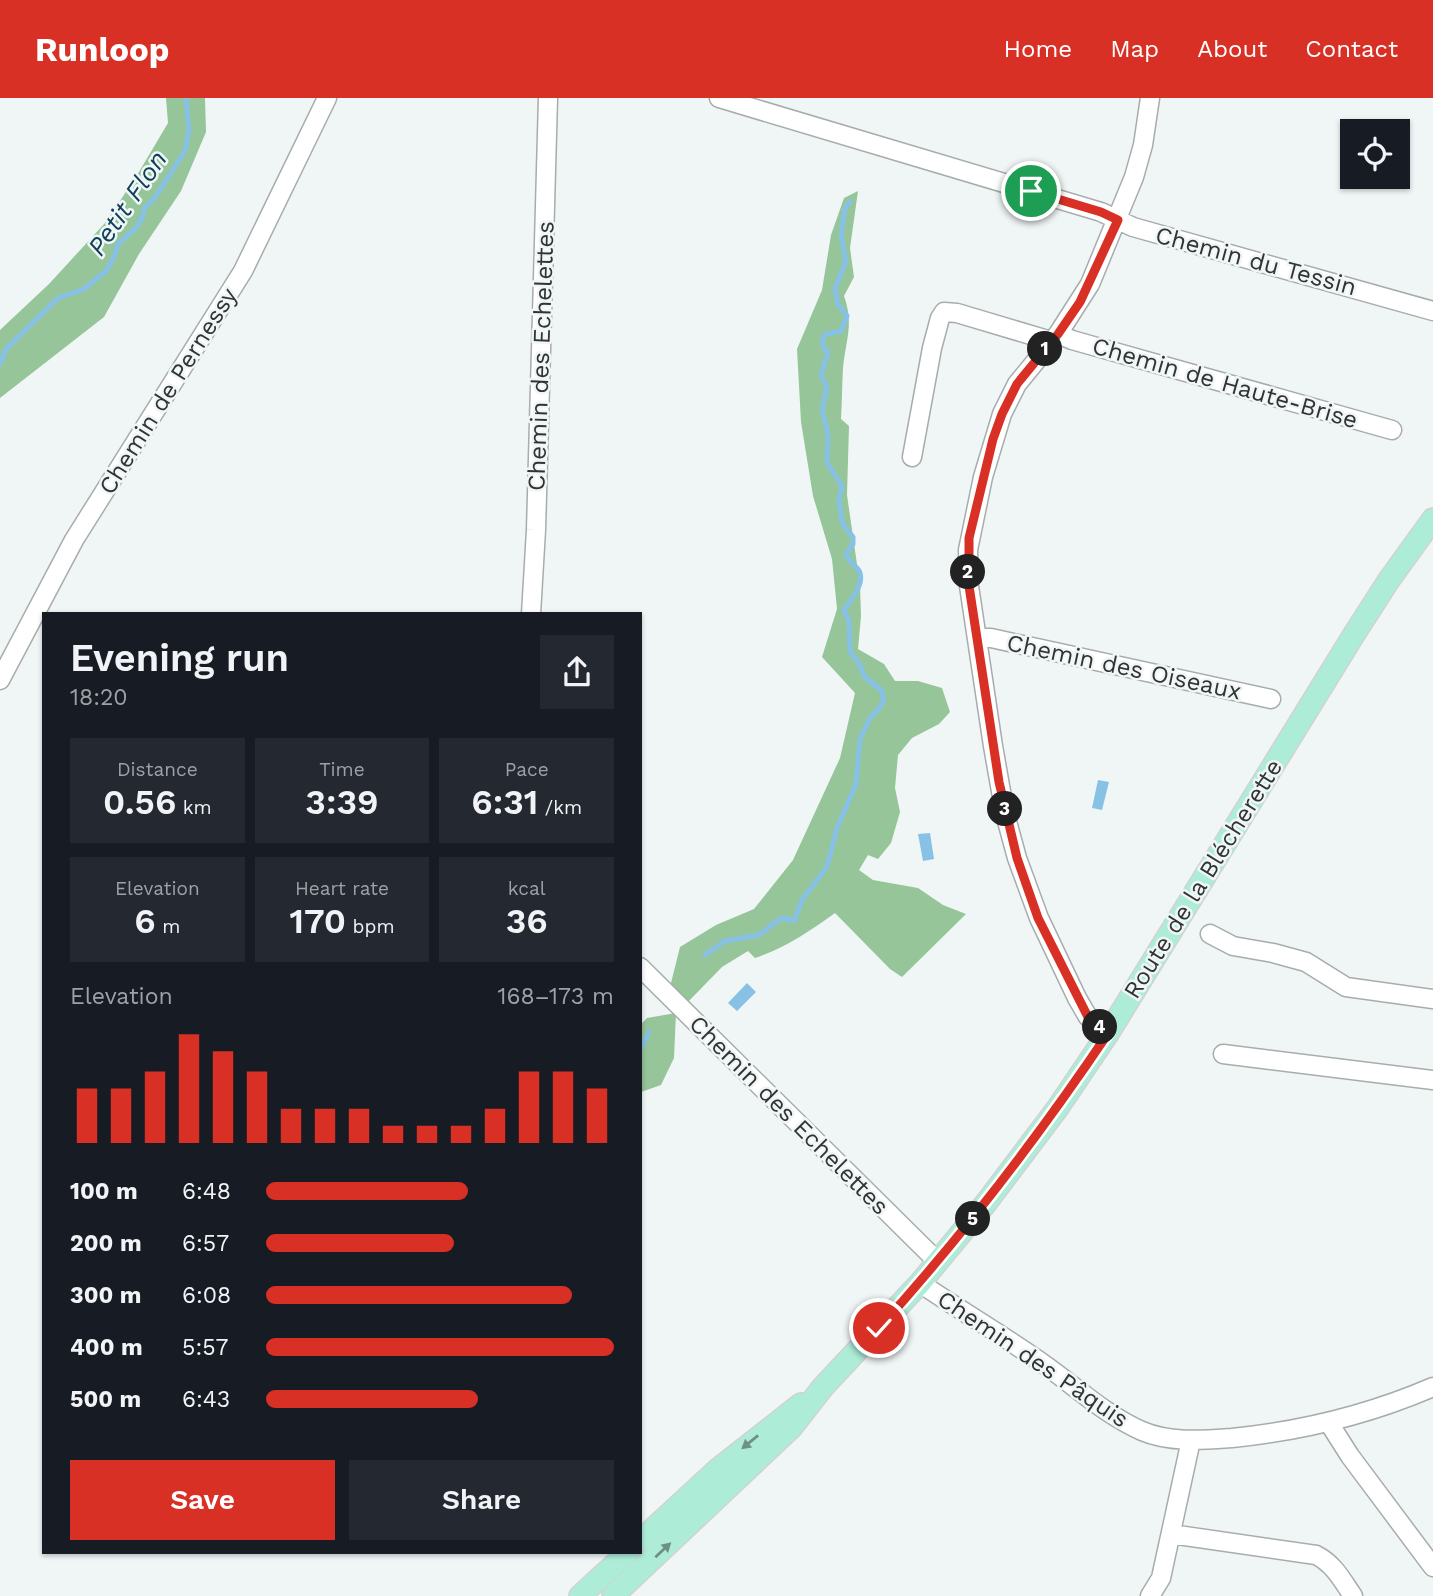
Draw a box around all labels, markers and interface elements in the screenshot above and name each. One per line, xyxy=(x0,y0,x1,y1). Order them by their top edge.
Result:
text: Runloop xyxy=(35,30,170,69)
text: Home xyxy=(1004,35,1072,63)
text: Map xyxy=(1110,35,1159,63)
text: About xyxy=(1197,35,1267,63)
text: Contact xyxy=(1305,35,1398,63)
map controls xyxy=(1340,119,1410,189)
button: locate xyxy=(1340,119,1410,189)
water label: Petit Flon xyxy=(81,145,173,261)
pin xyxy=(1001,161,1061,221)
icon: arrive xyxy=(1012,172,1050,210)
street label: Chemin des Echelettes xyxy=(522,221,560,491)
street label: Chemin du Tessin xyxy=(1152,221,1360,301)
street label: Chemin de Pernessy xyxy=(93,282,243,499)
pin: 1 xyxy=(1028,331,1062,366)
street label: Chemin de Haute-Brise xyxy=(1089,332,1361,434)
text: 1 xyxy=(1040,337,1049,360)
pin: 2 xyxy=(950,554,986,589)
text: 2 xyxy=(962,560,973,583)
street label: Chemin des Oiseaux xyxy=(1004,628,1244,706)
button: share xyxy=(540,635,614,709)
text: Evening run xyxy=(70,636,289,680)
text: 18:20 xyxy=(70,684,128,711)
street label: Route de la Blécherette xyxy=(1118,754,1288,1004)
text: Distance xyxy=(117,758,198,781)
text: Time xyxy=(319,758,365,781)
text: Pace xyxy=(505,758,549,781)
text: 0.56 xyxy=(103,781,176,823)
text: 3:39 xyxy=(305,781,379,823)
text: 6:31 xyxy=(471,781,538,823)
pin: 3 xyxy=(988,792,1023,826)
text: km xyxy=(176,796,212,819)
text: /km xyxy=(538,796,582,819)
text: 3 xyxy=(999,797,1010,820)
text: Elevation xyxy=(115,877,200,900)
text: Heart rate xyxy=(295,877,389,900)
text: kcal xyxy=(508,877,545,900)
text: 6 xyxy=(134,900,156,942)
text: 170 xyxy=(289,900,346,942)
text: 36 xyxy=(506,900,548,942)
text: m xyxy=(156,915,180,938)
text: bpm xyxy=(346,915,395,938)
text: Elevation xyxy=(70,983,173,1010)
text: 168–173 m xyxy=(498,983,614,1010)
street label: Chemin des Echelettes xyxy=(684,1010,894,1220)
pin: 4 xyxy=(1082,1010,1118,1044)
text: 4 xyxy=(1093,1015,1106,1038)
text: 100 m xyxy=(70,1178,138,1205)
text: 6:48 xyxy=(182,1178,231,1205)
pin: 5 xyxy=(956,1202,990,1236)
text: 5 xyxy=(967,1207,978,1230)
text: 200 m xyxy=(70,1230,142,1257)
text: 6:57 xyxy=(182,1230,229,1257)
text: 300 m xyxy=(70,1282,141,1309)
text: 6:08 xyxy=(182,1282,231,1309)
street label: Chemin des Pâquis xyxy=(932,1285,1134,1433)
pin xyxy=(849,1298,909,1358)
icon: check xyxy=(860,1309,898,1347)
text: 400 m xyxy=(70,1334,143,1361)
text: 5:57 xyxy=(182,1334,228,1361)
text: 500 m xyxy=(70,1386,141,1413)
text: 6:43 xyxy=(182,1386,230,1413)
one-way arrow xyxy=(741,1434,758,1449)
button: Save xyxy=(70,1460,335,1540)
button: Share xyxy=(349,1460,614,1540)
one-way arrow xyxy=(654,1542,671,1558)

